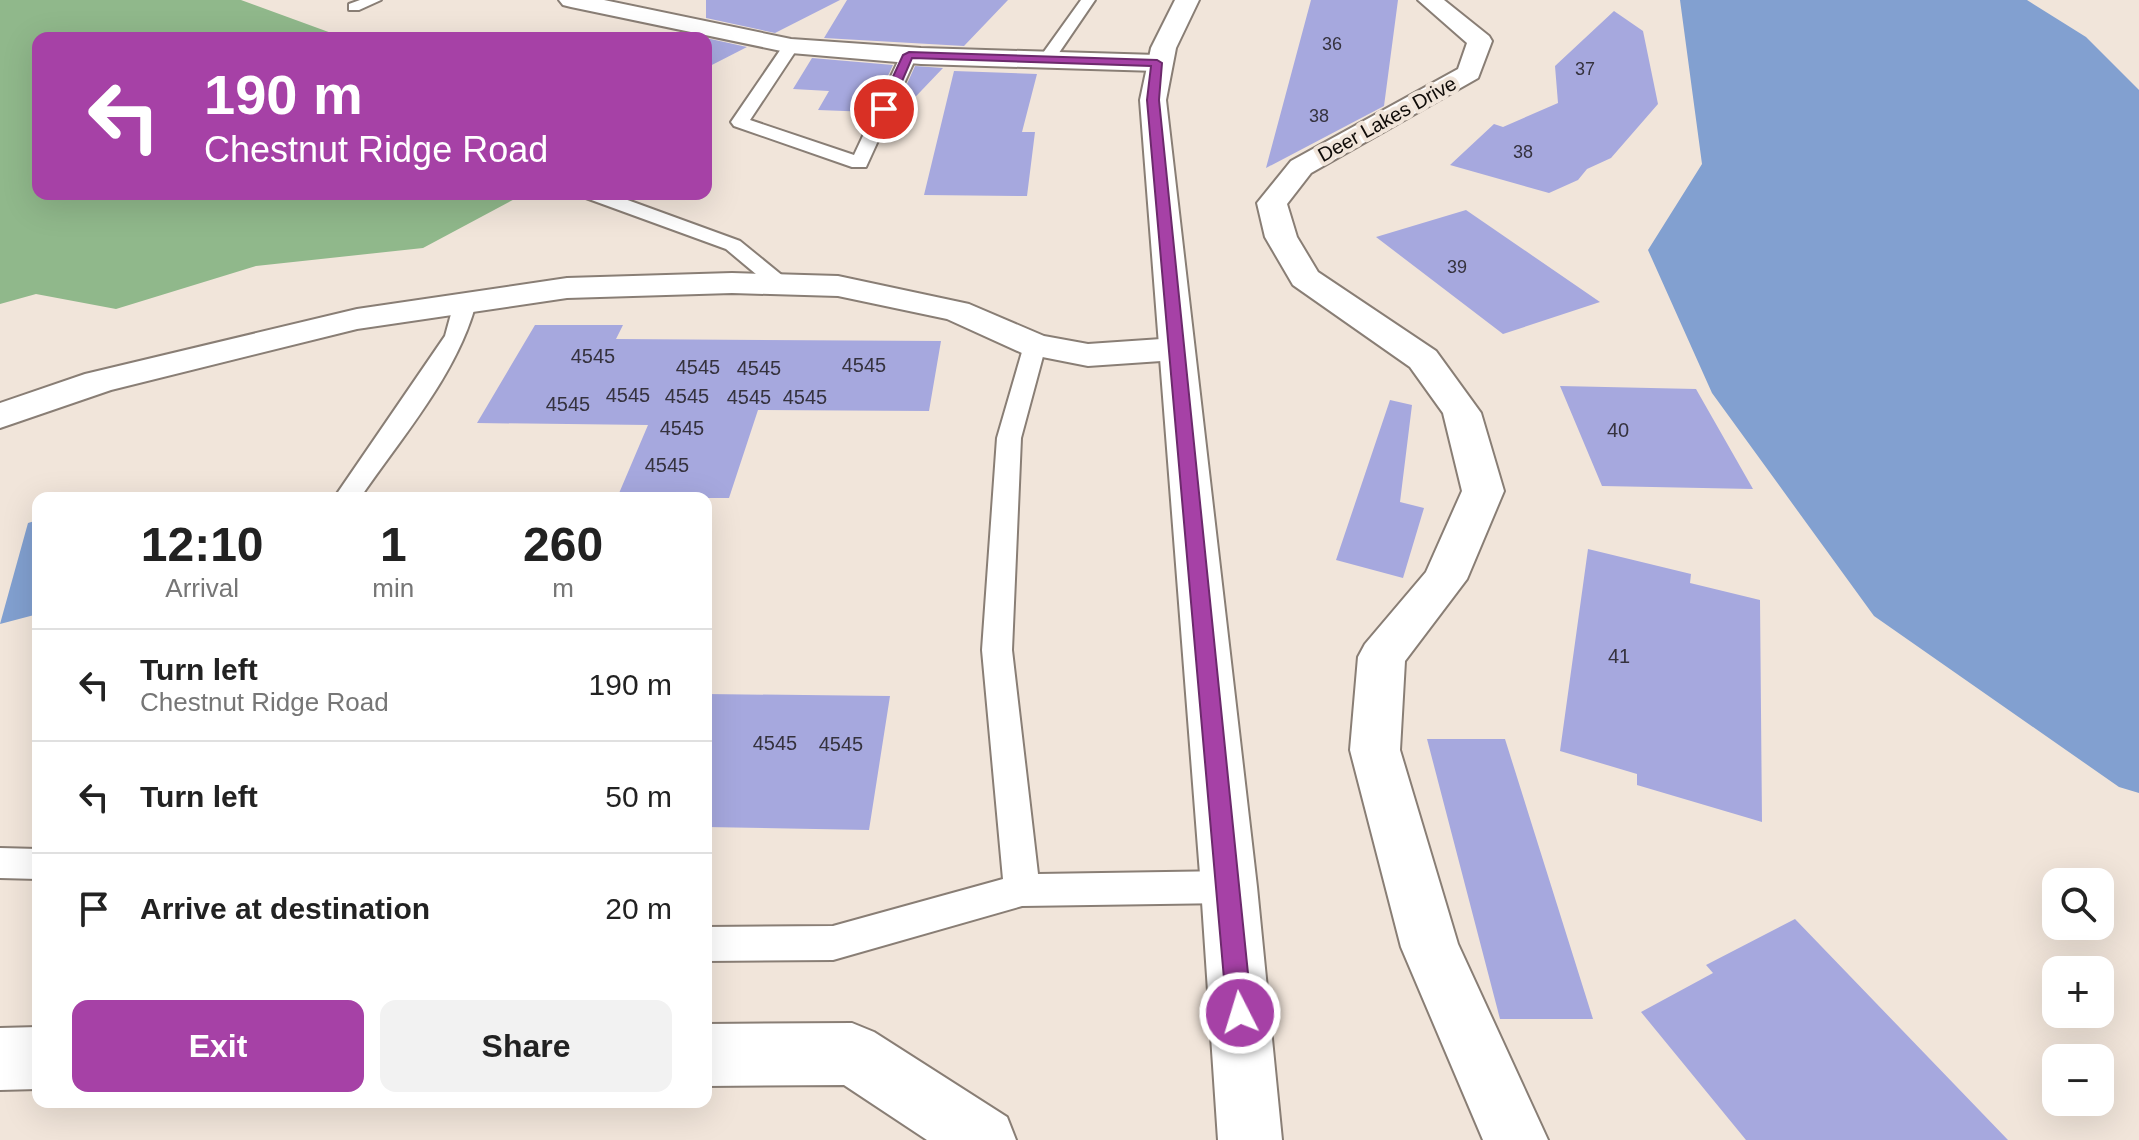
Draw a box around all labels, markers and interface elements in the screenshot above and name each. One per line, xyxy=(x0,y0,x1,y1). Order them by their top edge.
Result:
house number: 36 xyxy=(1322,34,1342,54)
house number: 37 xyxy=(1575,59,1595,79)
text: 190 m xyxy=(204,63,363,126)
icon: left xyxy=(72,64,176,168)
street label: Deer Lakes Drive xyxy=(1314,72,1460,166)
pin xyxy=(850,75,918,143)
icon: arrive xyxy=(862,87,906,131)
house number: 38 xyxy=(1309,106,1329,126)
text: Chestnut Ridge Road xyxy=(204,129,548,170)
house number: 38 xyxy=(1513,142,1533,162)
house number: 39 xyxy=(1447,257,1467,277)
house number: 4545 xyxy=(571,345,615,367)
house number: 4545 xyxy=(842,354,886,376)
house number: 4545 xyxy=(676,356,720,378)
house number: 4545 xyxy=(737,357,781,379)
house number: 4545 xyxy=(606,384,650,406)
house number: 4545 xyxy=(665,385,709,407)
house number: 4545 xyxy=(727,386,771,408)
house number: 4545 xyxy=(783,386,827,408)
house number: 4545 xyxy=(546,393,590,415)
house number: 4545 xyxy=(660,417,704,439)
house number: 40 xyxy=(1607,419,1629,441)
house number: 4545 xyxy=(645,454,689,476)
text: 12:10 xyxy=(141,518,264,571)
text: 1 xyxy=(380,518,407,571)
text: 260 xyxy=(523,518,603,571)
text: Arrival xyxy=(165,573,239,603)
text: min xyxy=(372,573,414,603)
text: m xyxy=(552,573,574,603)
house number: 41 xyxy=(1608,645,1630,667)
text: Turn left xyxy=(140,653,258,686)
icon: left xyxy=(72,663,116,707)
text: 190 m xyxy=(589,668,672,701)
text: Chestnut Ridge Road xyxy=(140,687,389,717)
house number: 4545 xyxy=(753,732,797,754)
house number: 4545 xyxy=(819,733,863,755)
icon: left xyxy=(72,775,116,819)
text: Turn left xyxy=(140,780,258,813)
text: 50 m xyxy=(605,780,672,813)
map controls xyxy=(2042,868,2114,1116)
button: search xyxy=(2042,868,2114,940)
icon: arrive xyxy=(72,887,116,931)
text: Arrive at destination xyxy=(140,892,430,925)
text: 20 m xyxy=(605,892,672,925)
button: + xyxy=(2042,956,2114,1028)
position arrow xyxy=(1198,971,1282,1055)
button: Exit xyxy=(72,1000,364,1092)
button: Share xyxy=(380,1000,672,1092)
button: − xyxy=(2042,1044,2114,1116)

